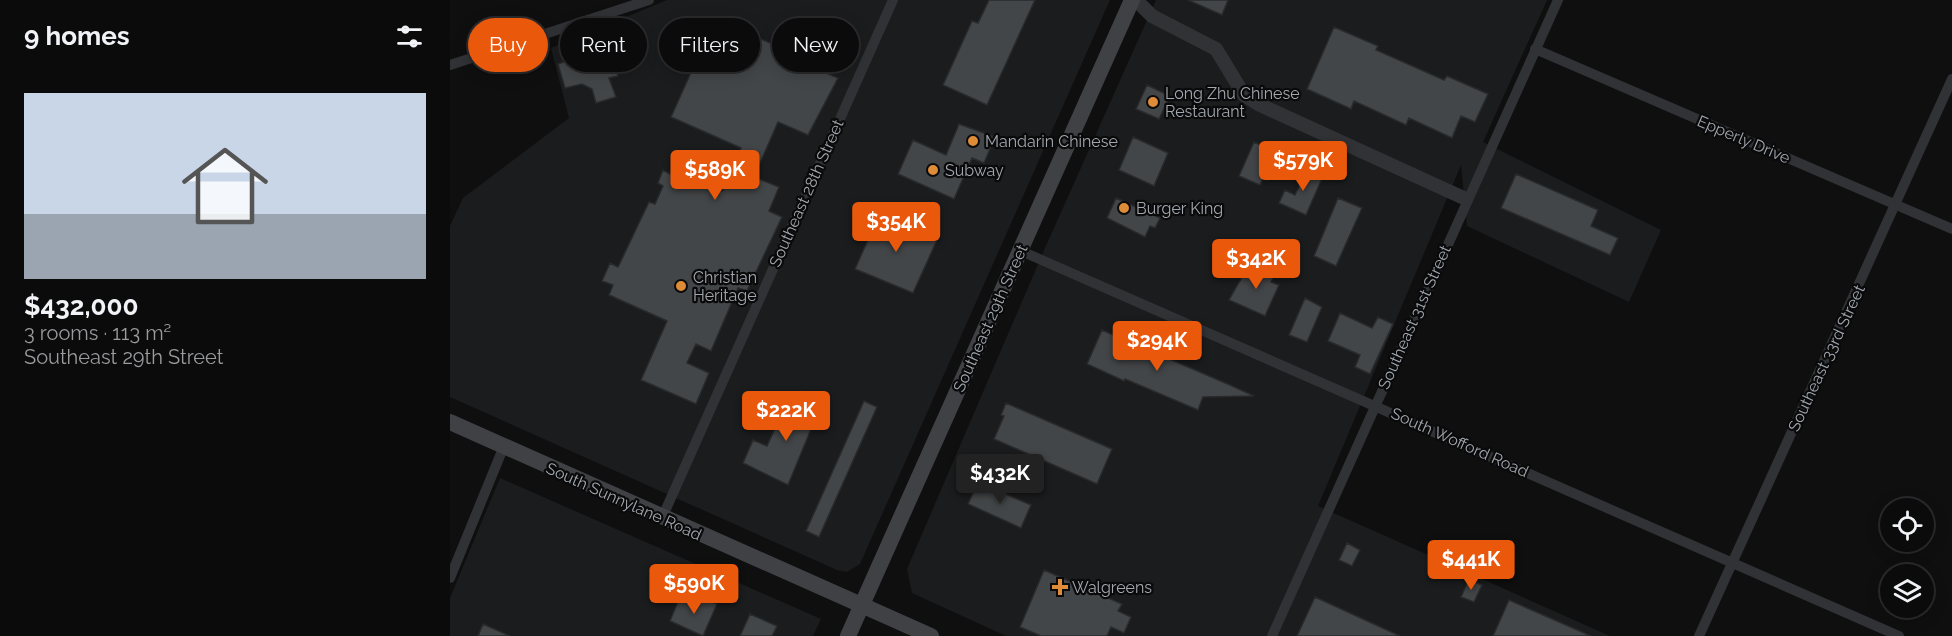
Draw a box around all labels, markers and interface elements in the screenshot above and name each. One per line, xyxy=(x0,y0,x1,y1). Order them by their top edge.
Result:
chip: Buy xyxy=(468,18,548,72)
chip: Rent xyxy=(560,18,647,72)
chip: Filters xyxy=(659,18,760,72)
chip: New xyxy=(772,18,859,72)
icon: filters xyxy=(393,20,426,53)
text: 9 homes xyxy=(24,21,130,51)
place label: Long Zhu Chinese Restaurant xyxy=(1165,84,1300,121)
marker: Long Zhu Chinese Restaurant xyxy=(1146,95,1160,109)
street label: Epperly Drive xyxy=(1695,111,1793,168)
street label: Southeast 28th Street xyxy=(765,116,848,270)
icon: home xyxy=(171,132,279,240)
place label: Mandarin Chinese xyxy=(985,132,1118,151)
marker: Mandarin Chinese xyxy=(966,134,980,148)
pin: $579K xyxy=(1261,141,1345,192)
text: $579K xyxy=(1273,148,1333,172)
pin: $589K xyxy=(673,150,757,201)
text: $589K xyxy=(685,157,746,181)
place label: Subway xyxy=(945,161,1004,180)
marker: Subway xyxy=(926,163,940,177)
place label: Burger King xyxy=(1136,199,1223,218)
marker: Burger King xyxy=(1117,201,1131,215)
pin: $354K xyxy=(854,202,938,253)
text: $354K xyxy=(866,209,926,233)
pin: $342K xyxy=(1214,239,1298,290)
street label: Southeast 29th Street xyxy=(949,241,1032,395)
street label: Southeast 31st Street xyxy=(1374,242,1455,392)
text: $342K xyxy=(1226,246,1286,270)
place label: Christian Heritage xyxy=(693,268,757,305)
marker: Christian Heritage xyxy=(674,279,688,293)
street label: Southeast 33rd Street xyxy=(1784,281,1869,435)
text: $432,000 xyxy=(24,291,138,321)
text: 3 rooms · 113 m² xyxy=(24,321,171,345)
pin: $294K xyxy=(1115,321,1199,372)
text: $294K xyxy=(1127,328,1187,352)
text: Southeast 29th Street xyxy=(24,345,223,369)
pin: $222K xyxy=(744,391,828,442)
text: $222K xyxy=(756,398,816,422)
street label: South Wofford Road xyxy=(1388,404,1531,481)
pin: $432K xyxy=(958,454,1042,505)
street label: South Sunnylane Road xyxy=(543,459,704,544)
text: $432K xyxy=(970,461,1030,485)
map controls xyxy=(1880,498,1934,618)
button: locate xyxy=(1880,498,1934,552)
pin: $441K xyxy=(1429,540,1513,591)
text: $441K xyxy=(1442,547,1500,571)
pin: $590K xyxy=(652,564,736,615)
button: layers xyxy=(1880,564,1934,618)
text: $590K xyxy=(663,571,725,595)
place label: Walgreens xyxy=(1072,578,1152,597)
marker: Walgreens xyxy=(1053,580,1067,594)

